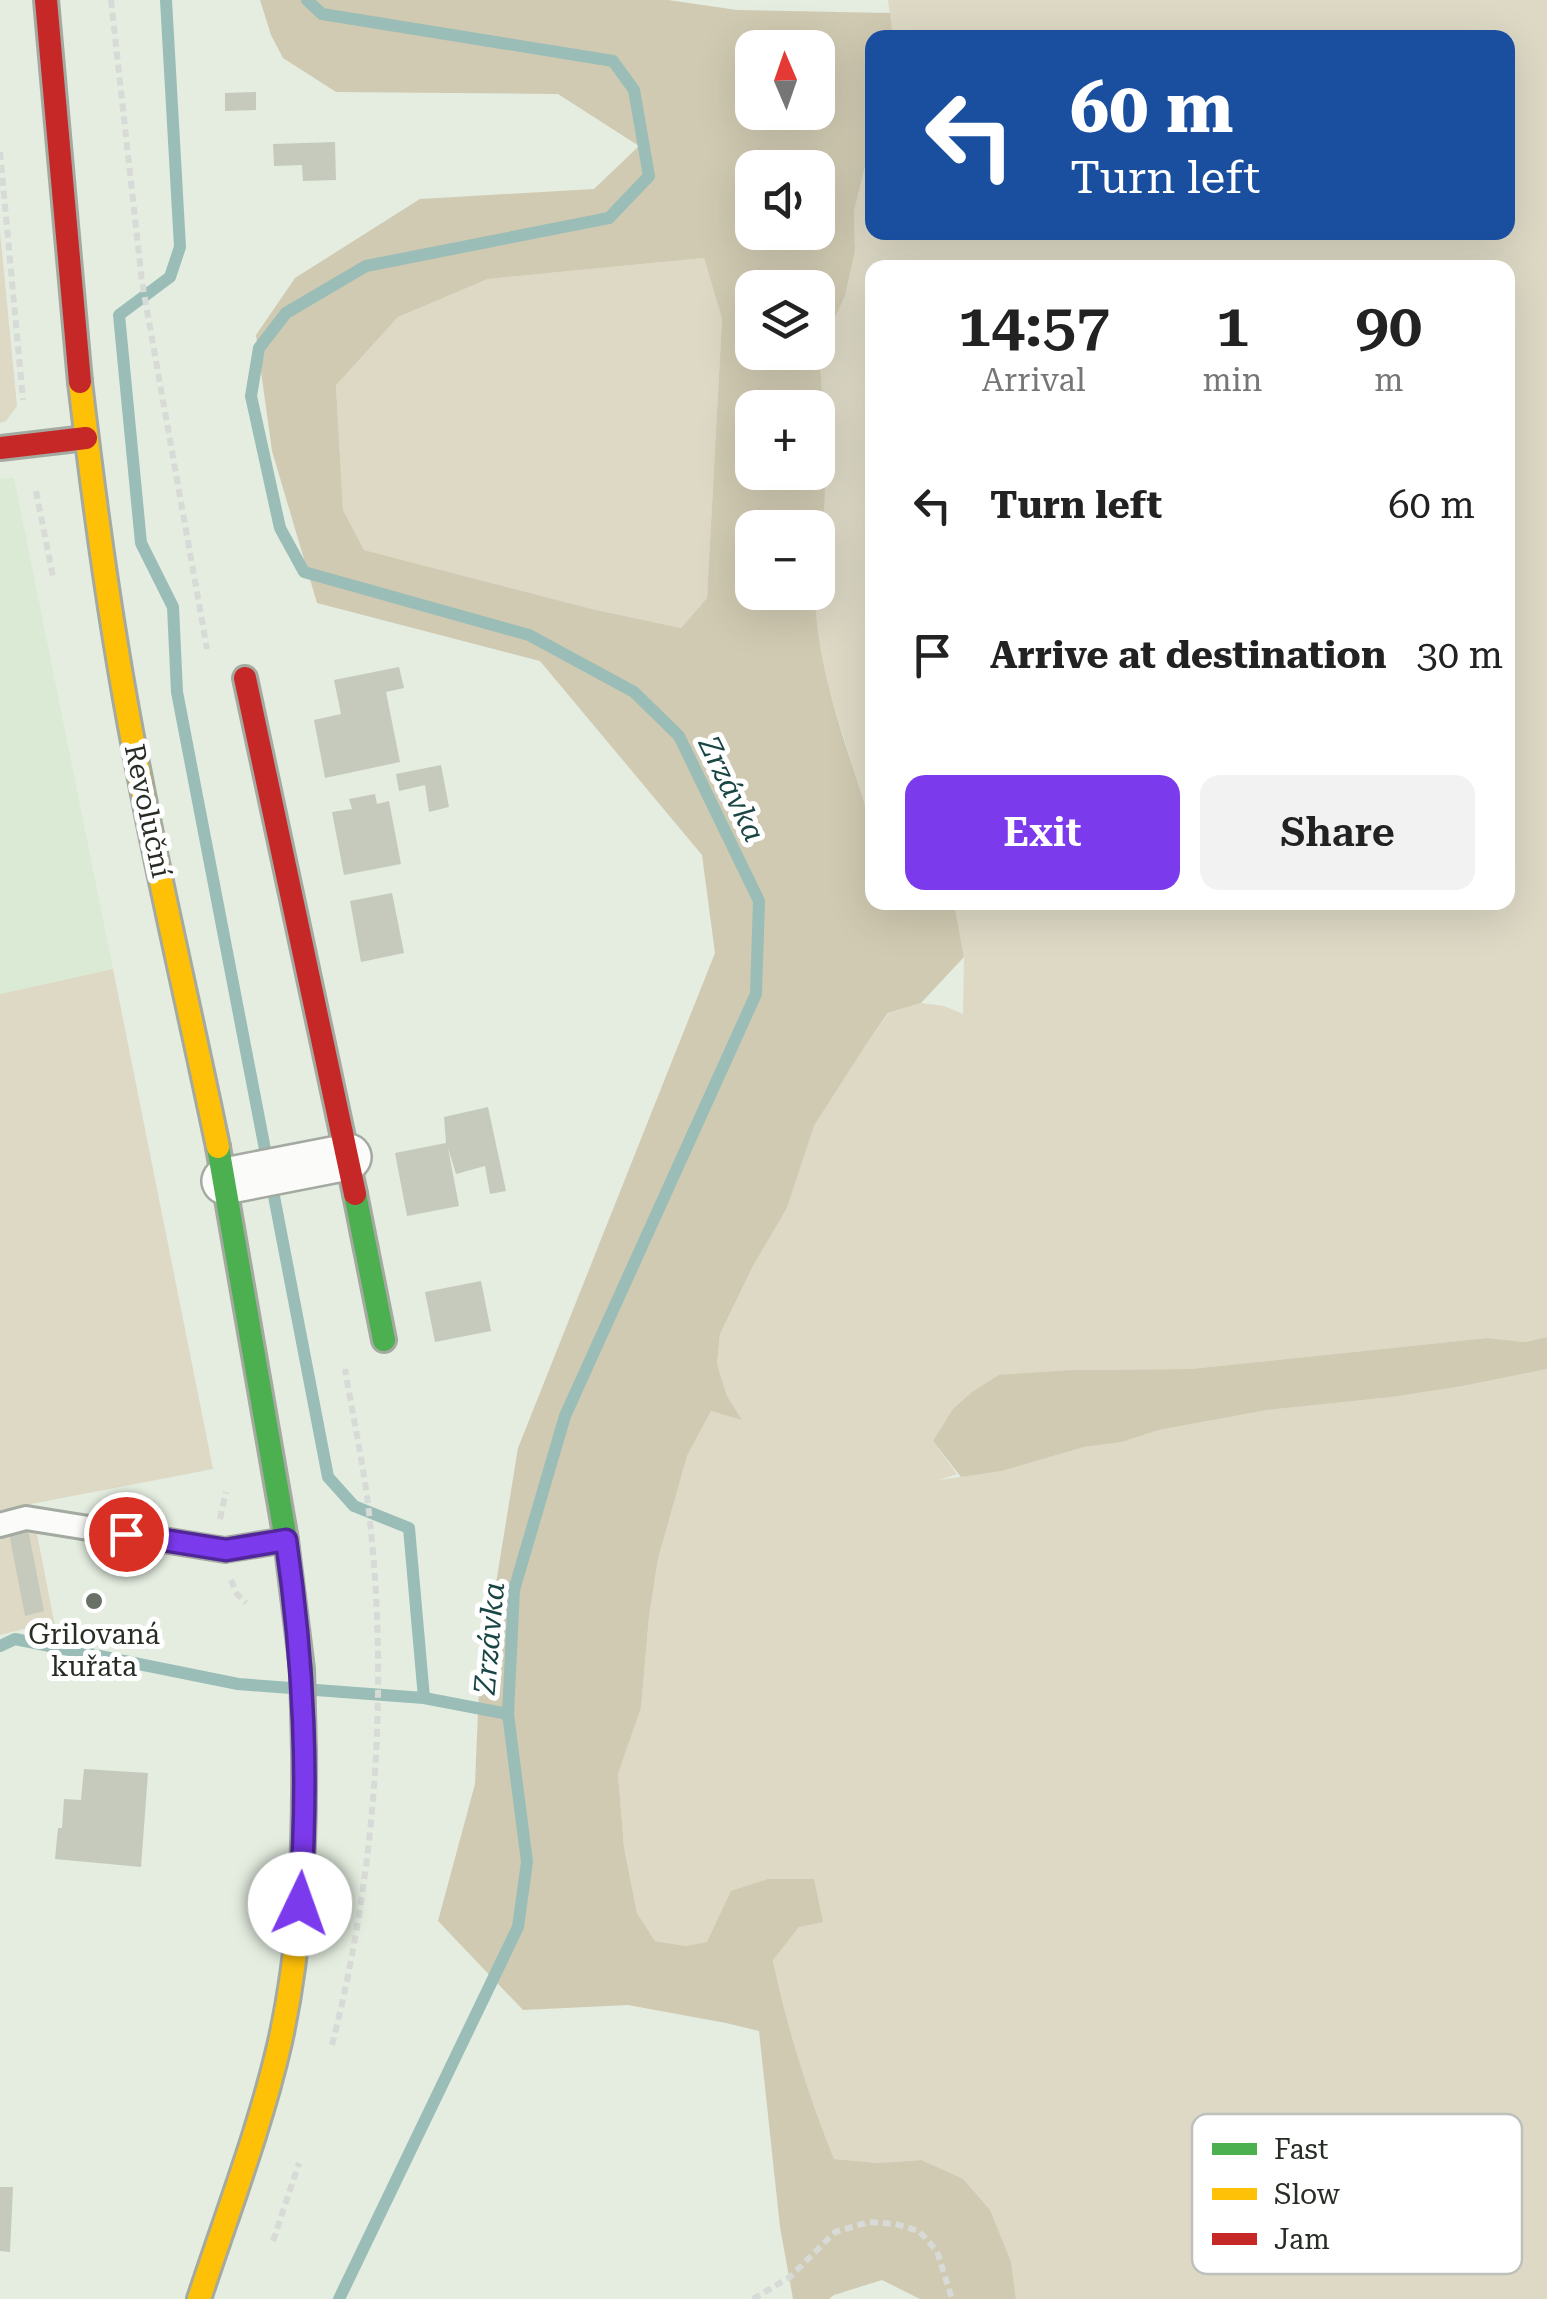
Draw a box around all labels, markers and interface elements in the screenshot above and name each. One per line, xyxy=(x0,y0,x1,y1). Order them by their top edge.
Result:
north arrow xyxy=(735,30,835,130)
map controls xyxy=(735,30,835,610)
text: 60 m xyxy=(1070,67,1234,149)
icon: left xyxy=(905,70,1035,200)
button: sound xyxy=(735,150,835,250)
text: Turn left xyxy=(1070,151,1260,204)
button: layers xyxy=(735,270,835,370)
text: 14:57 xyxy=(958,290,1110,361)
text: 1 xyxy=(1216,290,1249,361)
text: 90 xyxy=(1355,290,1422,361)
text: Arrival xyxy=(982,361,1086,399)
text: min xyxy=(1202,361,1262,399)
text: m xyxy=(1374,361,1403,399)
button: + xyxy=(735,390,835,490)
icon: left xyxy=(905,478,960,533)
text: Turn left xyxy=(990,483,1162,527)
text: 60 m xyxy=(1388,483,1475,527)
button: − xyxy=(735,510,835,610)
icon: arrive xyxy=(905,628,960,683)
text: Arrive at destination xyxy=(990,633,1386,677)
text: 30 m xyxy=(1416,633,1503,677)
water label: Zrzávka xyxy=(691,730,772,847)
street label: Revoluční xyxy=(118,741,178,881)
button: Exit xyxy=(905,775,1180,890)
button: Share xyxy=(1200,775,1475,890)
pin xyxy=(84,1492,169,1577)
icon: arrive xyxy=(99,1507,154,1562)
water label: Zrzávka xyxy=(467,1580,511,1697)
marker: Grilovaná kuřata xyxy=(83,1590,105,1612)
place label: Grilovaná kuřata xyxy=(28,1618,160,1683)
position arrow xyxy=(248,1852,352,1956)
legend xyxy=(1192,2114,1522,2274)
text: Fast xyxy=(1274,2133,1328,2166)
text: Slow xyxy=(1274,2178,1341,2211)
text: Jam xyxy=(1274,2223,1330,2256)

